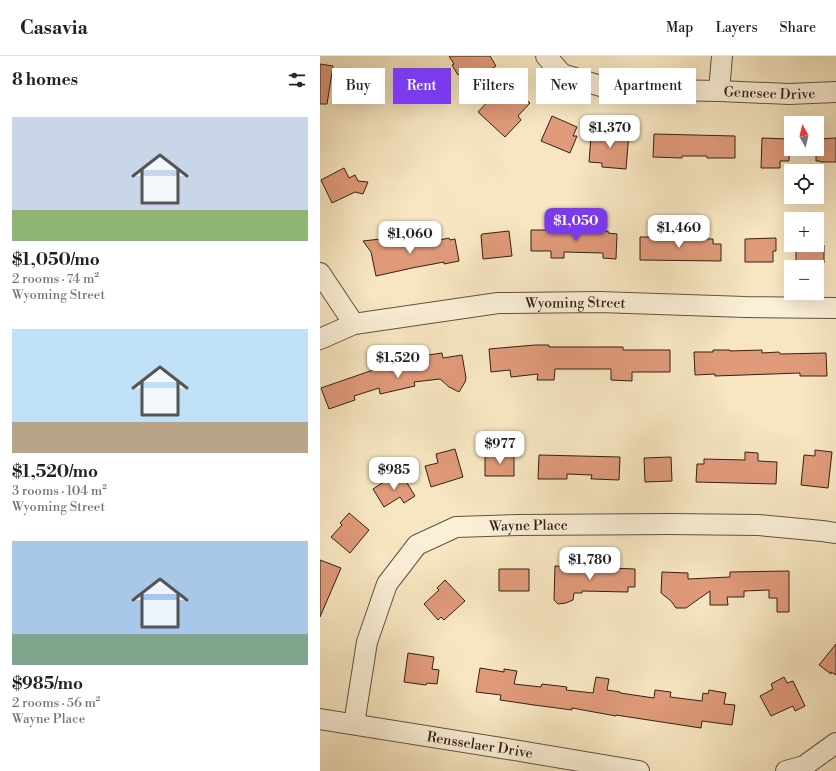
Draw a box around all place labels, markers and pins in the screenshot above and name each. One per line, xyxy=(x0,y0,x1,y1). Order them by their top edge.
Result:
pin: $1,370 xyxy=(577,115,643,149)
pin: $1,050 xyxy=(543,208,609,242)
pin: $1,460 xyxy=(646,215,712,249)
pin: $1,060 xyxy=(377,221,443,255)
pin: $1,520 xyxy=(365,345,431,379)
pin: $977 xyxy=(476,431,524,465)
pin: $985 xyxy=(370,457,418,491)
pin: $1,780 xyxy=(557,547,623,581)

